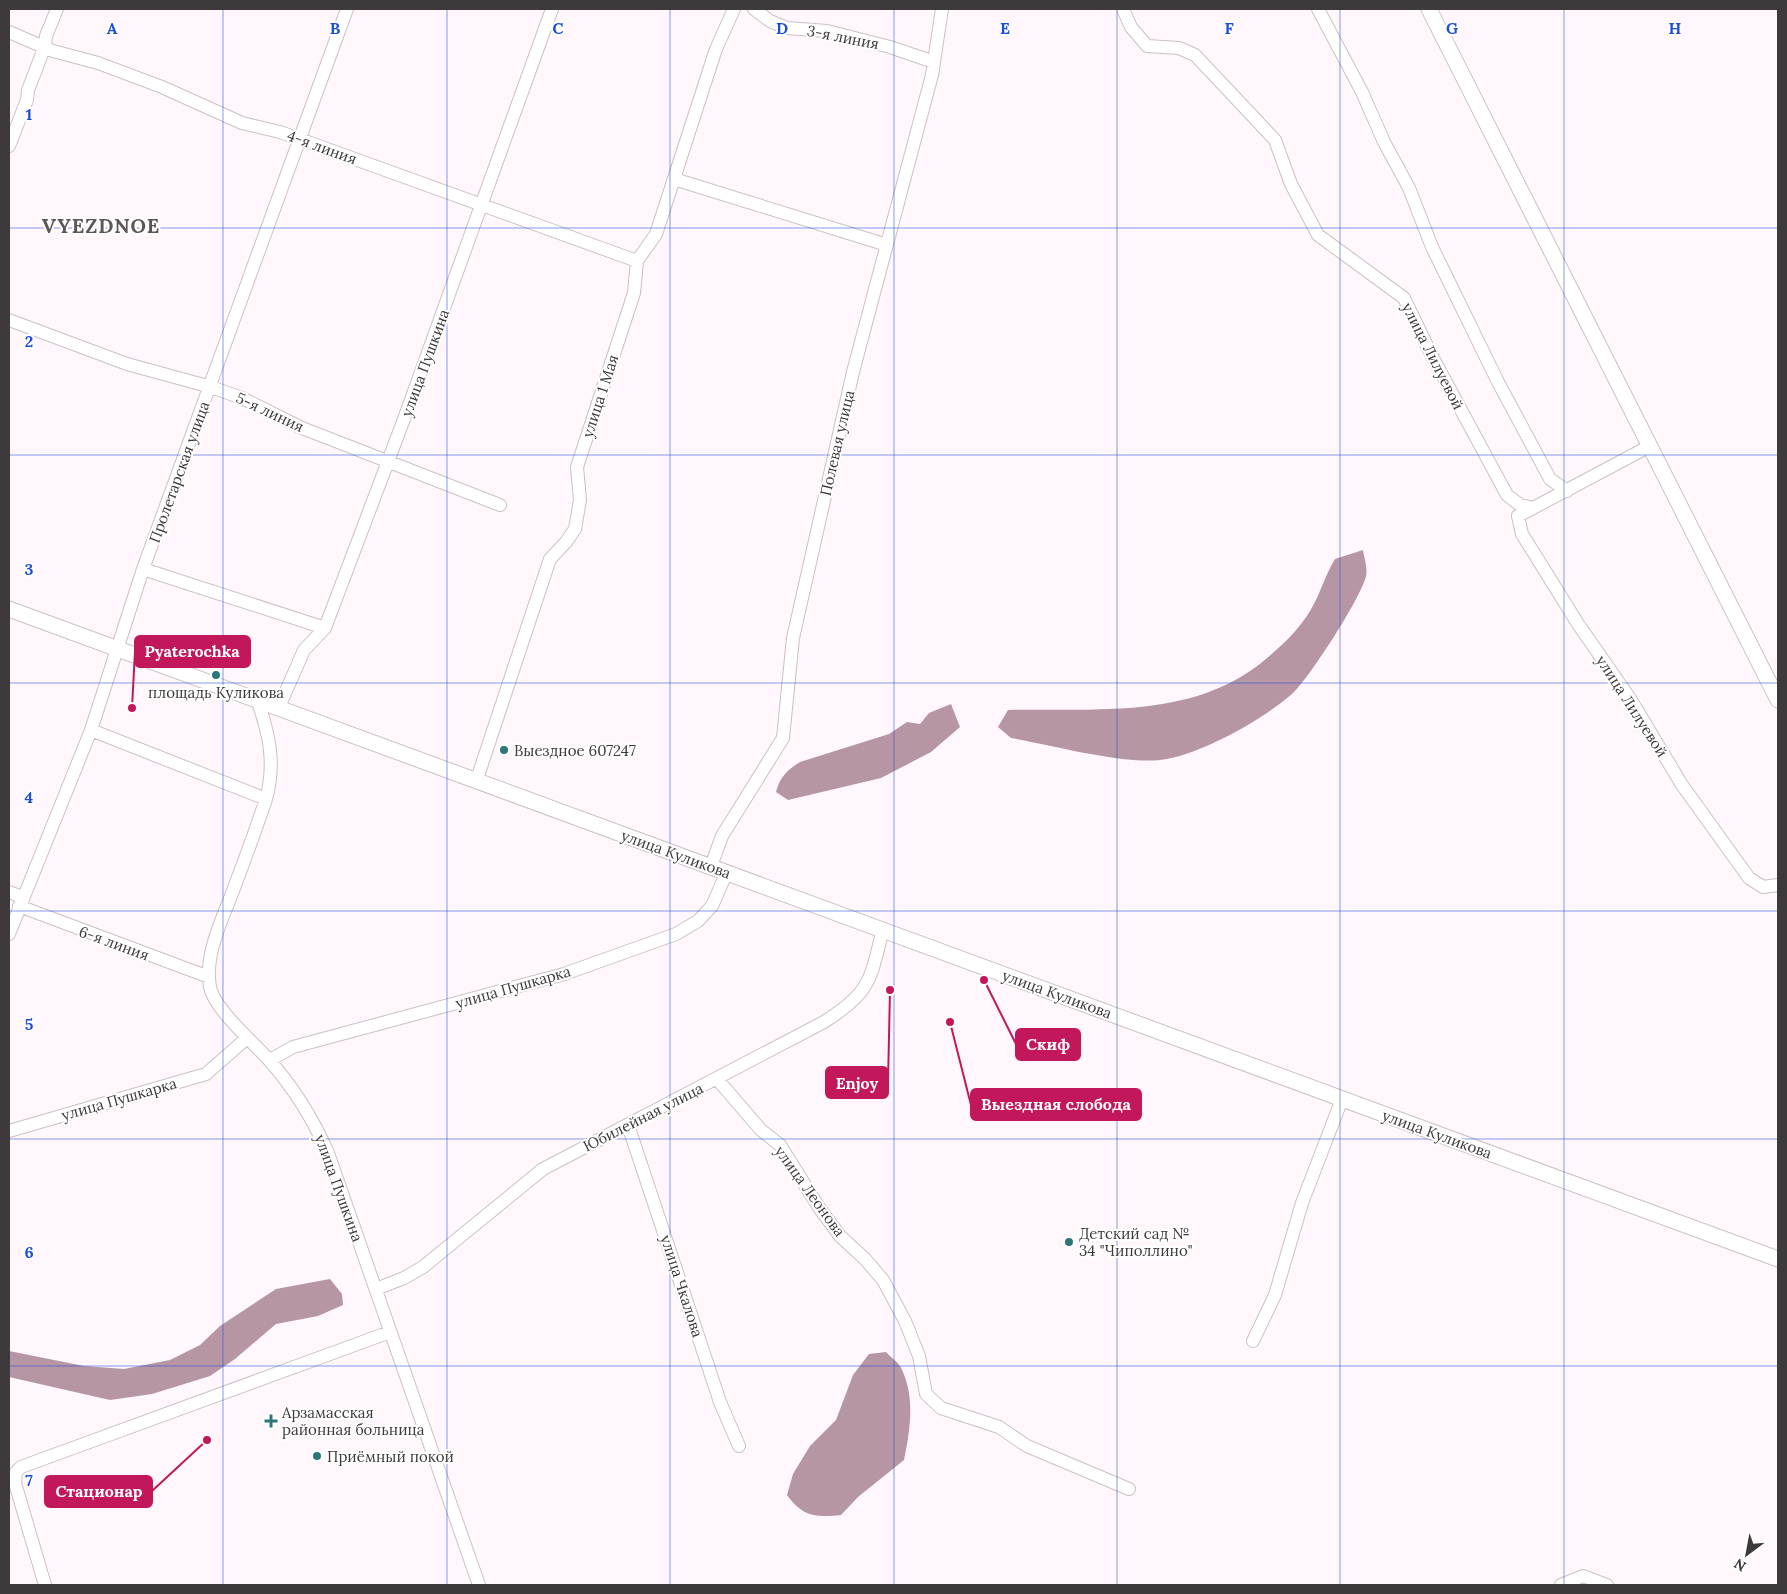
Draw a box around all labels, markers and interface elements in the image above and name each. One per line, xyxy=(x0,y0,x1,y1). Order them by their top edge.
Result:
text: A xyxy=(107,18,118,38)
text: B xyxy=(330,18,341,38)
text: C xyxy=(552,18,564,38)
text: D xyxy=(776,18,788,38)
text: E xyxy=(1000,18,1010,38)
text: F xyxy=(1224,18,1234,38)
text: G xyxy=(1446,18,1458,38)
text: H xyxy=(1669,18,1682,38)
street label: 3-я линия xyxy=(805,21,881,53)
text: 1 xyxy=(26,104,32,124)
street label: 4-я линия xyxy=(285,126,359,168)
district label: VYEZDNOE xyxy=(42,213,160,238)
street label: улица Лилуевой xyxy=(1398,299,1468,413)
street label: улица Пушкина xyxy=(397,306,453,419)
text: 2 xyxy=(25,331,33,351)
street label: улица 1 Мая xyxy=(578,352,622,440)
street label: 5-я линия xyxy=(233,388,307,436)
street label: Полевая улица xyxy=(816,388,858,498)
street label: Пролетарская улица xyxy=(145,398,214,545)
text: 3 xyxy=(25,559,34,579)
callout: Pyaterochka xyxy=(135,636,250,667)
text: Pyaterochka xyxy=(144,641,240,661)
street label: улица Лилуевой xyxy=(1592,652,1672,760)
marker: площадь Куликова xyxy=(210,669,222,681)
place label: площадь Куликова xyxy=(148,683,284,702)
place label: Выездное 607247 xyxy=(514,741,636,760)
marker: Выездное 607247 xyxy=(498,744,510,756)
text: 4 xyxy=(25,787,34,807)
street label: улица Куликова xyxy=(619,825,734,883)
street label: 6-я линия xyxy=(76,922,152,964)
street label: улица Пушкарка xyxy=(453,961,573,1013)
street label: улица Куликова xyxy=(1000,965,1115,1023)
text: 5 xyxy=(25,1014,34,1034)
callout: Скиф xyxy=(1016,1029,1080,1060)
text: Скиф xyxy=(1026,1034,1070,1054)
callout: Enjoy xyxy=(826,1067,888,1098)
street label: улица Пушкарка xyxy=(59,1073,179,1125)
text: Enjoy xyxy=(836,1073,879,1093)
street label: Юбилейная улица xyxy=(580,1078,707,1156)
callout: Выездная слобода xyxy=(971,1089,1141,1120)
text: Выездная слобода xyxy=(981,1094,1132,1114)
street label: улица Куликова xyxy=(1380,1105,1495,1163)
street label: улица Пушкина xyxy=(311,1132,367,1245)
street label: улица Леонова xyxy=(771,1142,850,1240)
place label: Детский сад № 34 "Чиполлино" xyxy=(1079,1224,1193,1260)
street label: улица Чкалова xyxy=(657,1232,708,1340)
marker: Детский сад № 34 "Чиполлино" xyxy=(1063,1236,1075,1248)
text: 6 xyxy=(24,1242,34,1262)
place label: Арзамасская районная больница xyxy=(281,1403,425,1439)
marker: Арзамасская районная больница xyxy=(264,1414,278,1428)
place label: Приёмный покой xyxy=(327,1447,454,1466)
marker: Приёмный покой xyxy=(311,1450,323,1462)
text: 7 xyxy=(25,1470,33,1490)
callout: Стационар xyxy=(45,1476,152,1507)
text: Стационар xyxy=(56,1481,143,1501)
north arrow xyxy=(1722,1529,1772,1579)
text: N xyxy=(1731,1554,1749,1576)

